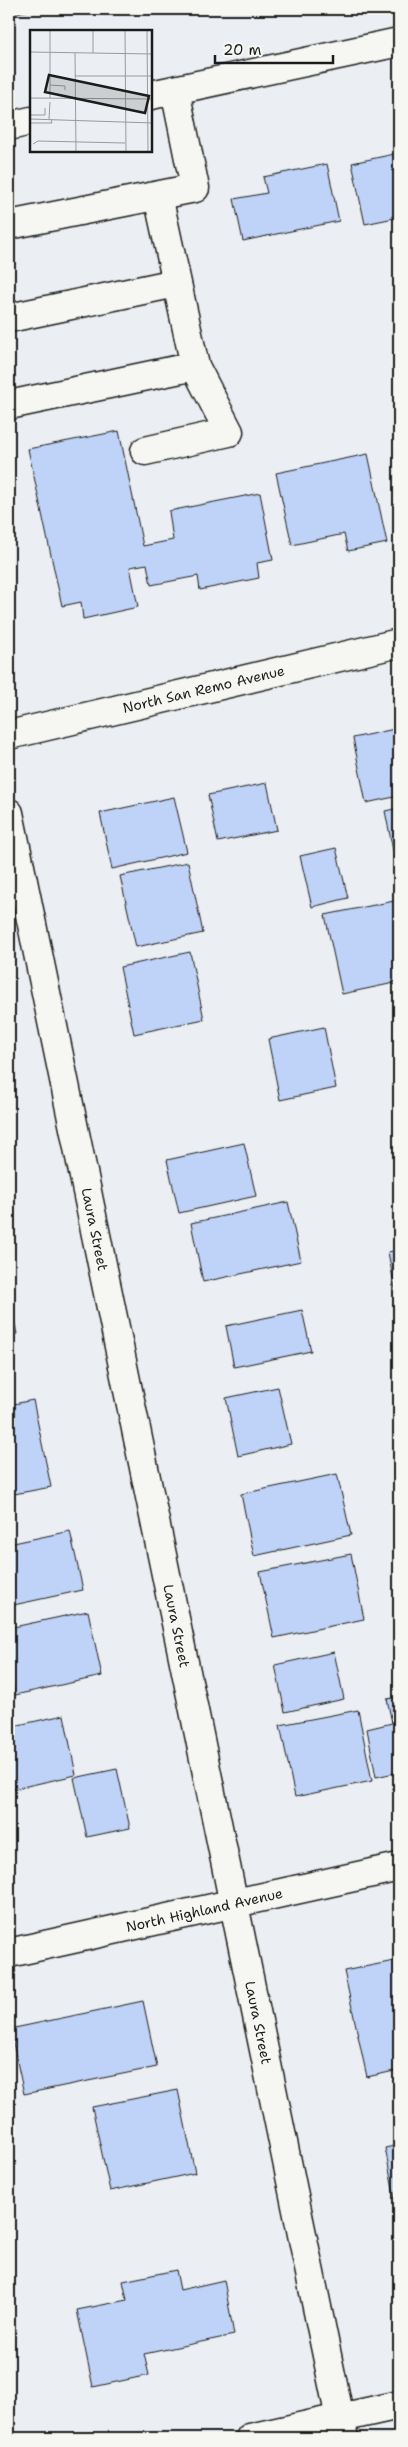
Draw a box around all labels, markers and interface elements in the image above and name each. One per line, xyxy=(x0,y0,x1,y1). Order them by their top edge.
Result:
inset map xyxy=(30,30,152,152)
scale bar xyxy=(215,32,333,64)
text: 20 m xyxy=(223,40,262,60)
street label: North San Remo Avenue xyxy=(121,661,287,717)
street label: Laura Street xyxy=(77,1186,112,1272)
street label: Laura Street xyxy=(159,1583,194,1669)
street label: North Highland Avenue xyxy=(124,1884,284,1936)
street label: Laura Street xyxy=(241,1979,276,2066)

